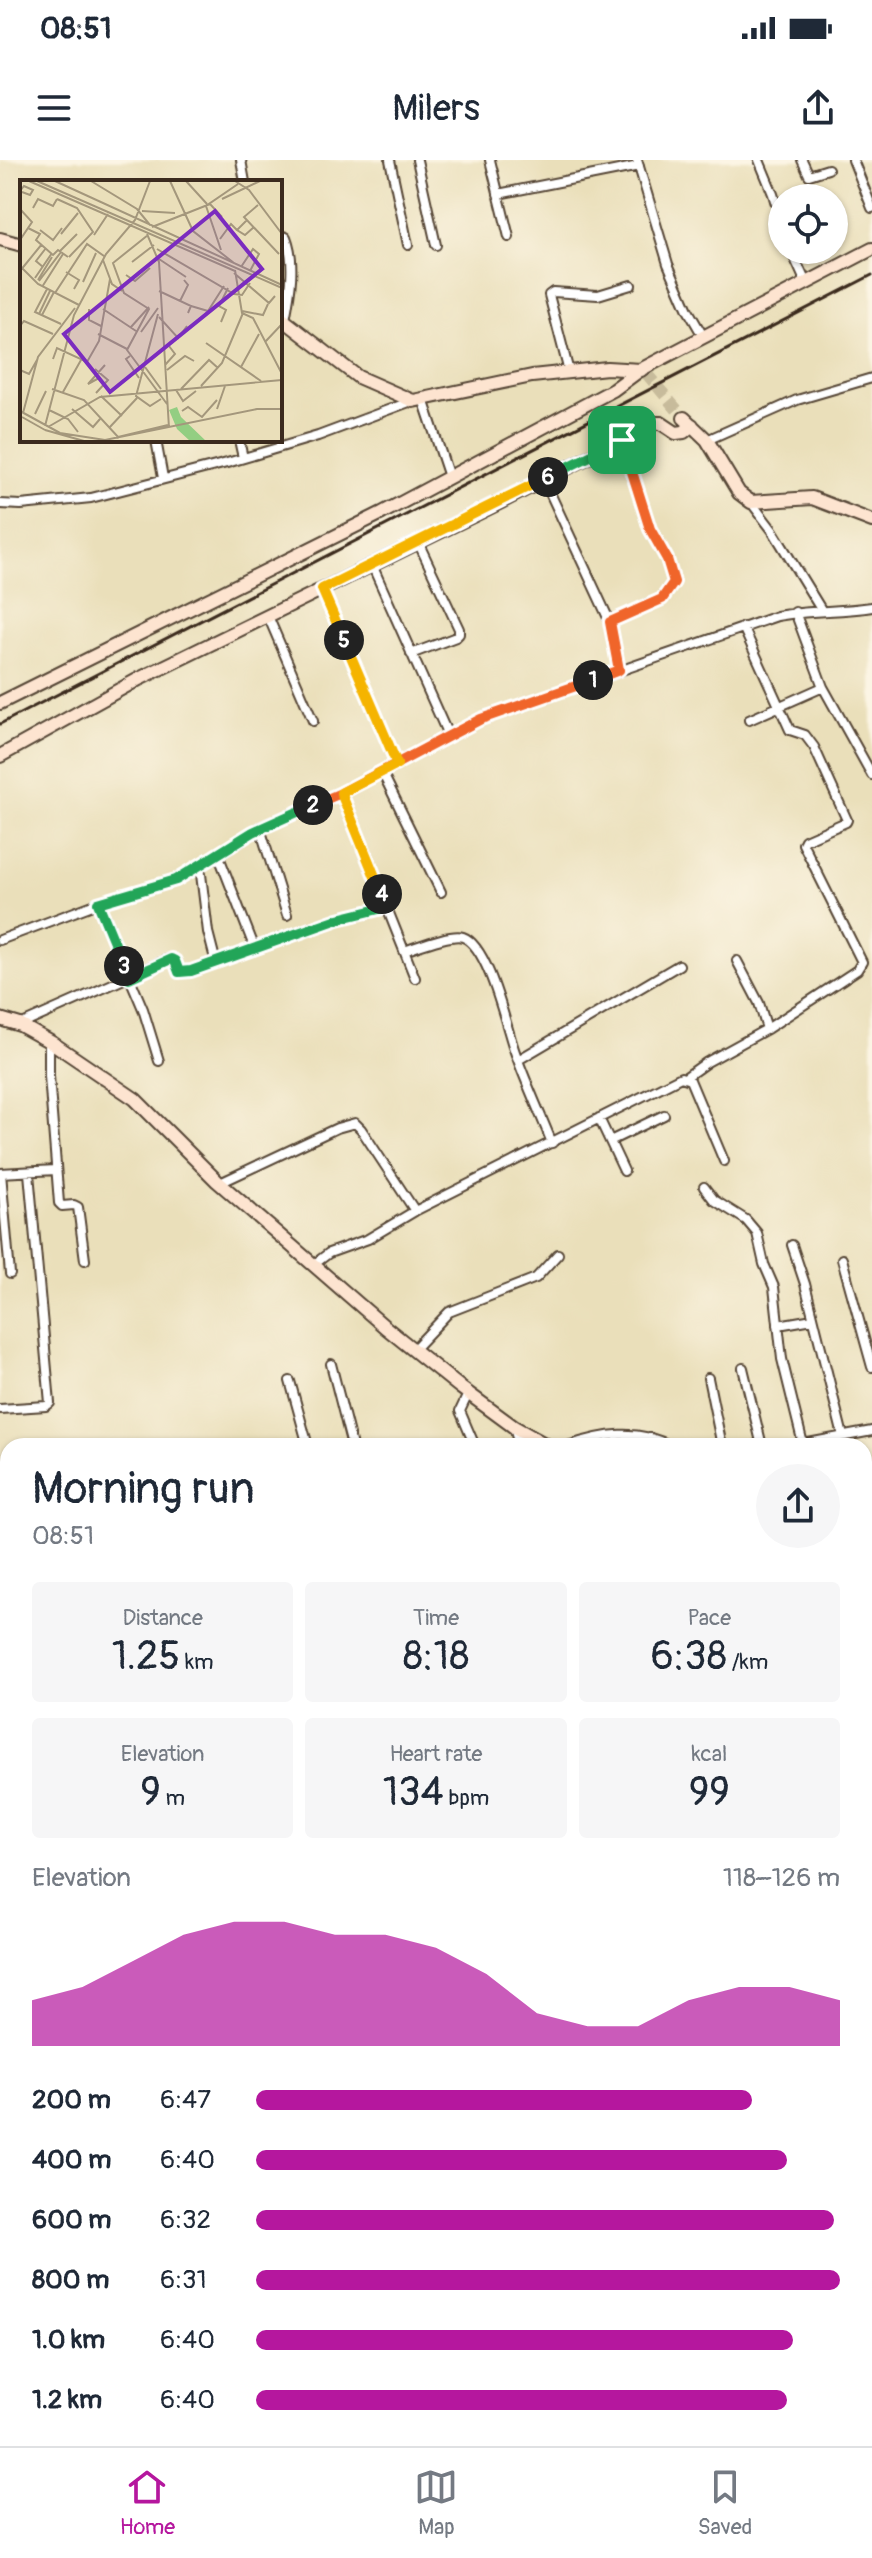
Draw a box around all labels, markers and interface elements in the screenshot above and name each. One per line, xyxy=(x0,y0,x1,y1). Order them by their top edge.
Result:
text: 08:51 xyxy=(40,10,112,47)
icon: menu xyxy=(32,86,76,130)
text: Milers xyxy=(392,86,480,131)
icon: share xyxy=(796,86,840,130)
inset map xyxy=(20,180,282,442)
map controls xyxy=(768,184,848,264)
button: locate xyxy=(768,184,848,264)
pin xyxy=(588,406,656,474)
icon: arrive xyxy=(600,418,644,462)
pin: 6 xyxy=(528,457,568,497)
text: 6 xyxy=(542,463,554,491)
pin: 5 xyxy=(324,620,364,660)
text: 5 xyxy=(338,626,350,654)
pin: 1 xyxy=(573,660,613,700)
text: 1 xyxy=(589,666,597,694)
pin: 2 xyxy=(293,785,333,825)
text: 2 xyxy=(307,791,319,819)
pin: 4 xyxy=(362,874,402,914)
text: 4 xyxy=(376,880,388,908)
pin: 3 xyxy=(104,946,144,986)
text: 3 xyxy=(118,952,130,980)
text: Morning run xyxy=(32,1462,255,1517)
button: share xyxy=(756,1464,840,1548)
text: 08:51 xyxy=(32,1520,94,1552)
text: Distance xyxy=(122,1604,203,1632)
text: Time xyxy=(413,1604,459,1632)
text: Pace xyxy=(688,1604,731,1632)
text: 1.25 xyxy=(112,1632,180,1681)
text: 8:18 xyxy=(403,1632,469,1681)
text: 6:38 xyxy=(650,1632,727,1681)
text: km xyxy=(180,1648,214,1676)
text: /km xyxy=(727,1648,768,1676)
text: Elevation xyxy=(121,1740,205,1768)
text: Heart rate xyxy=(390,1740,482,1768)
text: kcal xyxy=(691,1740,727,1768)
text: 9 xyxy=(140,1768,161,1817)
text: 134 xyxy=(383,1768,444,1817)
text: 99 xyxy=(689,1768,730,1817)
text: m xyxy=(161,1784,185,1812)
text: bpm xyxy=(444,1784,489,1812)
text: Elevation xyxy=(32,1862,131,1894)
text: 118–126 m xyxy=(723,1862,840,1894)
text: 200 m xyxy=(32,2084,111,2116)
text: 6:47 xyxy=(160,2084,211,2116)
text: 400 m xyxy=(32,2144,111,2176)
text: 6:40 xyxy=(160,2144,215,2176)
text: 600 m xyxy=(32,2204,111,2236)
text: 6:32 xyxy=(160,2204,211,2236)
text: 800 m xyxy=(32,2264,109,2296)
text: 6:31 xyxy=(160,2264,207,2296)
text: 1.0 km xyxy=(32,2324,105,2356)
text: 6:40 xyxy=(160,2324,215,2356)
text: 1.2 km xyxy=(32,2384,102,2416)
text: 6:40 xyxy=(160,2384,215,2416)
tab: Home xyxy=(120,2465,175,2541)
tab: Map xyxy=(414,2465,458,2541)
tab: Saved xyxy=(698,2465,752,2541)

